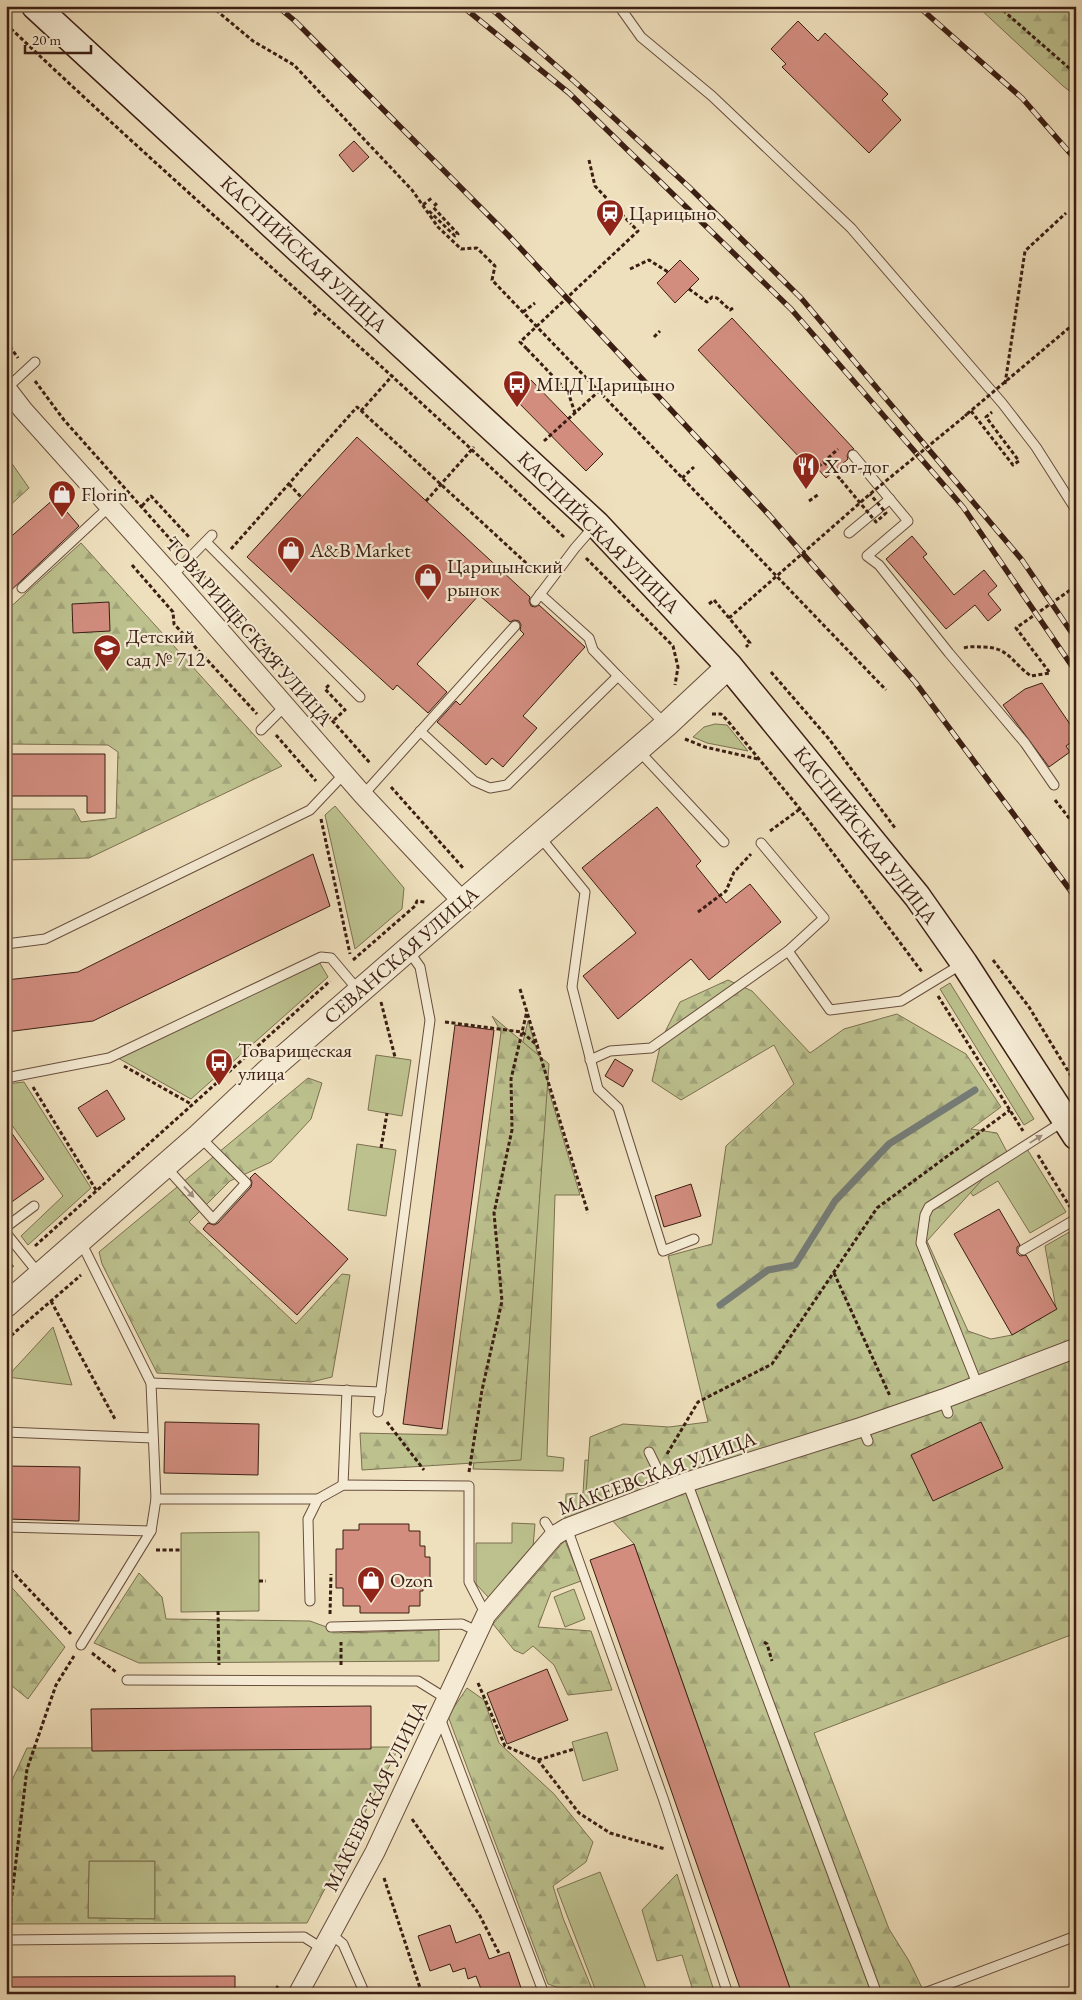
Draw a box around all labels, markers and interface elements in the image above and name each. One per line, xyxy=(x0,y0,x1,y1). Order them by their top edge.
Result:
scale bar xyxy=(25,22,91,54)
text: 20 m xyxy=(32,30,61,49)
street label: КАСПИЙСКАЯ УЛИЦА xyxy=(215,170,393,338)
station icon: Царицыно xyxy=(595,198,625,237)
place label: Царицыно xyxy=(629,200,716,226)
bus stop icon: МЦД Царицыно xyxy=(502,369,532,408)
place label: МЦД Царицыно xyxy=(536,371,675,397)
street label: КАСПИЙСКАЯ УЛИЦА xyxy=(512,445,686,619)
restaurant icon: Хот-дог xyxy=(791,451,821,490)
place label: Хот-дог xyxy=(824,453,889,479)
shop icon: Florin xyxy=(47,479,77,518)
place label: Florin xyxy=(81,481,129,507)
street label: ТОВАРИЩЕСКАЯ УЛИЦА xyxy=(160,531,338,731)
shop icon: A&B Market xyxy=(276,535,306,574)
place label: A&B Market xyxy=(309,537,411,563)
place label: Царицынский рынок xyxy=(447,553,563,602)
shop icon: Царицынский рынок xyxy=(413,562,443,601)
place label: Детский сад № 712 xyxy=(126,623,205,672)
school or university icon: Детский сад № 712 xyxy=(92,633,122,672)
street label: КАСПИЙСКАЯ УЛИЦА xyxy=(788,741,944,929)
street label: СЕВАНСКАЯ УЛИЦА xyxy=(318,880,484,1029)
place label: Товарищеская улица xyxy=(238,1037,352,1086)
bus stop icon: Товарищеская улица xyxy=(204,1047,234,1086)
one-way arrow xyxy=(1030,1134,1043,1143)
one-way arrow xyxy=(183,1186,195,1198)
street label: МАКЕЕВСКАЯ УЛИЦА xyxy=(554,1425,760,1521)
shop icon: Ozon xyxy=(356,1565,386,1604)
place label: Ozon xyxy=(390,1567,434,1593)
street label: МАКЕЕВСКАЯ УЛИЦА xyxy=(317,1696,433,1896)

